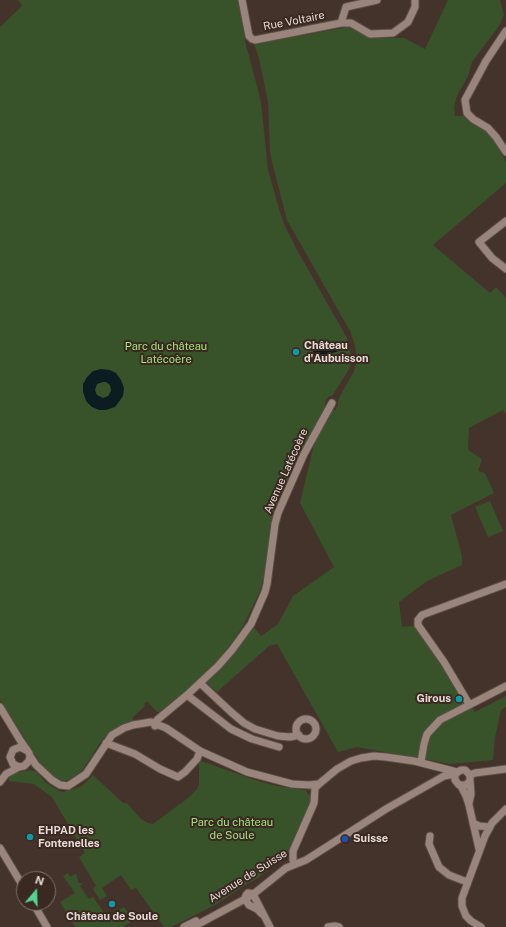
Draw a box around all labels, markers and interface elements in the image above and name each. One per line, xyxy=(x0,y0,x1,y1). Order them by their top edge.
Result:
street label: Rue Voltaire xyxy=(262,9,326,33)
place label: Château d'Aubuisson xyxy=(304,339,369,365)
park label: Parc du château Latécoère xyxy=(125,340,207,366)
marker: Château d'Aubuisson xyxy=(291,347,301,357)
street label: Avenue Latécoère xyxy=(261,426,311,516)
place label: Girous xyxy=(417,692,451,706)
marker: Girous xyxy=(454,694,464,704)
park label: Parc du château de Soule xyxy=(191,816,273,842)
place label: EHPAD les Fontenelles xyxy=(38,824,100,850)
marker: EHPAD les Fontenelles xyxy=(25,832,35,842)
place label: Suisse xyxy=(353,832,388,846)
marker: Suisse xyxy=(340,834,350,844)
street label: Avenue de Suisse xyxy=(206,847,290,905)
north arrow xyxy=(16,871,56,911)
text: N xyxy=(34,874,46,888)
marker: Château de Soule xyxy=(107,899,117,909)
place label: Château de Soule xyxy=(66,910,158,924)

